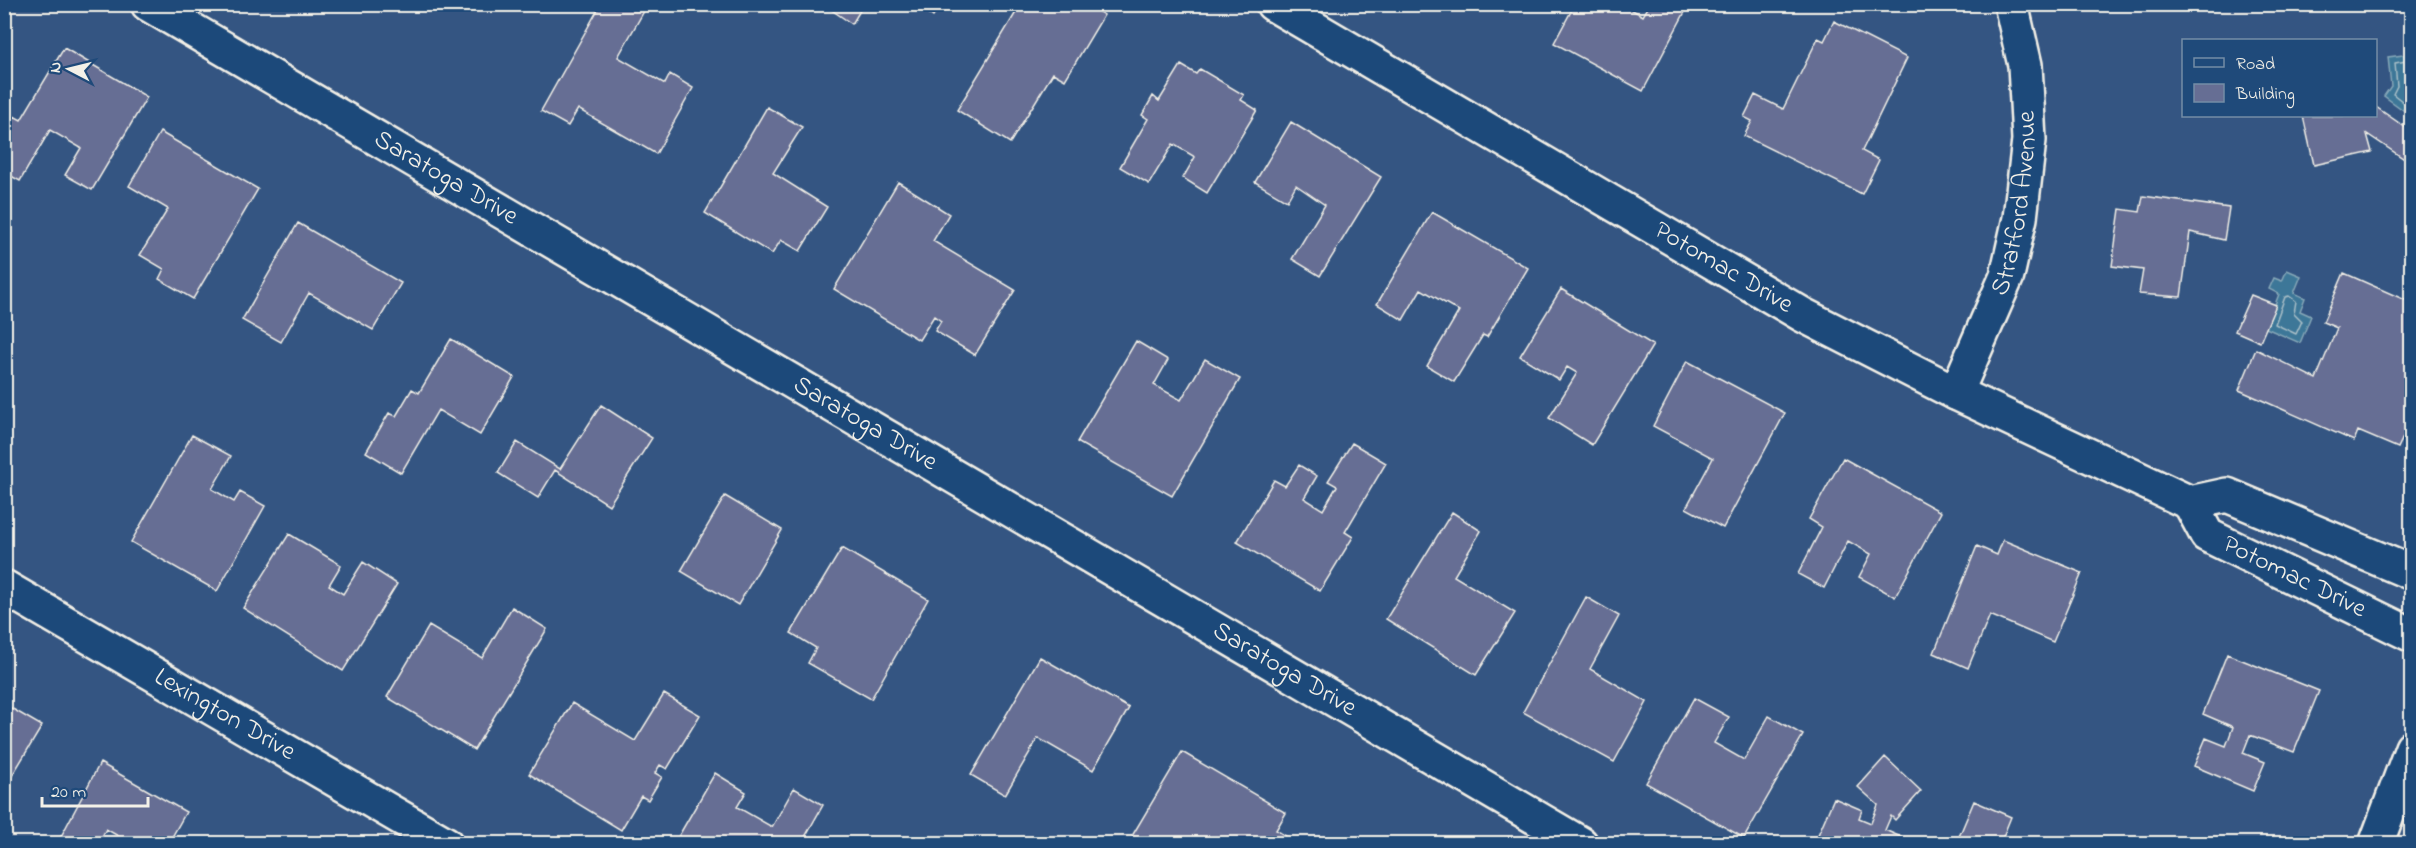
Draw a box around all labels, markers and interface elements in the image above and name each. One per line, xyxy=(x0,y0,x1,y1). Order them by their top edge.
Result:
north arrow xyxy=(39,39,99,99)
legend xyxy=(2182,39,2377,117)
text: Road xyxy=(2236,52,2275,78)
text: N xyxy=(44,60,69,74)
text: Building xyxy=(2235,82,2295,109)
street label: Stratford Avenue xyxy=(1981,110,2048,302)
street label: Saratoga Drive xyxy=(366,121,525,236)
street label: Potomac Drive xyxy=(1646,212,1800,324)
street label: Saratoga Drive xyxy=(786,367,945,482)
street label: Potomac Drive xyxy=(2216,526,2373,629)
street label: Saratoga Drive xyxy=(1205,613,1364,727)
street label: Lexington Drive xyxy=(147,659,303,772)
scale bar xyxy=(42,770,148,808)
text: 20 m xyxy=(51,780,86,806)

